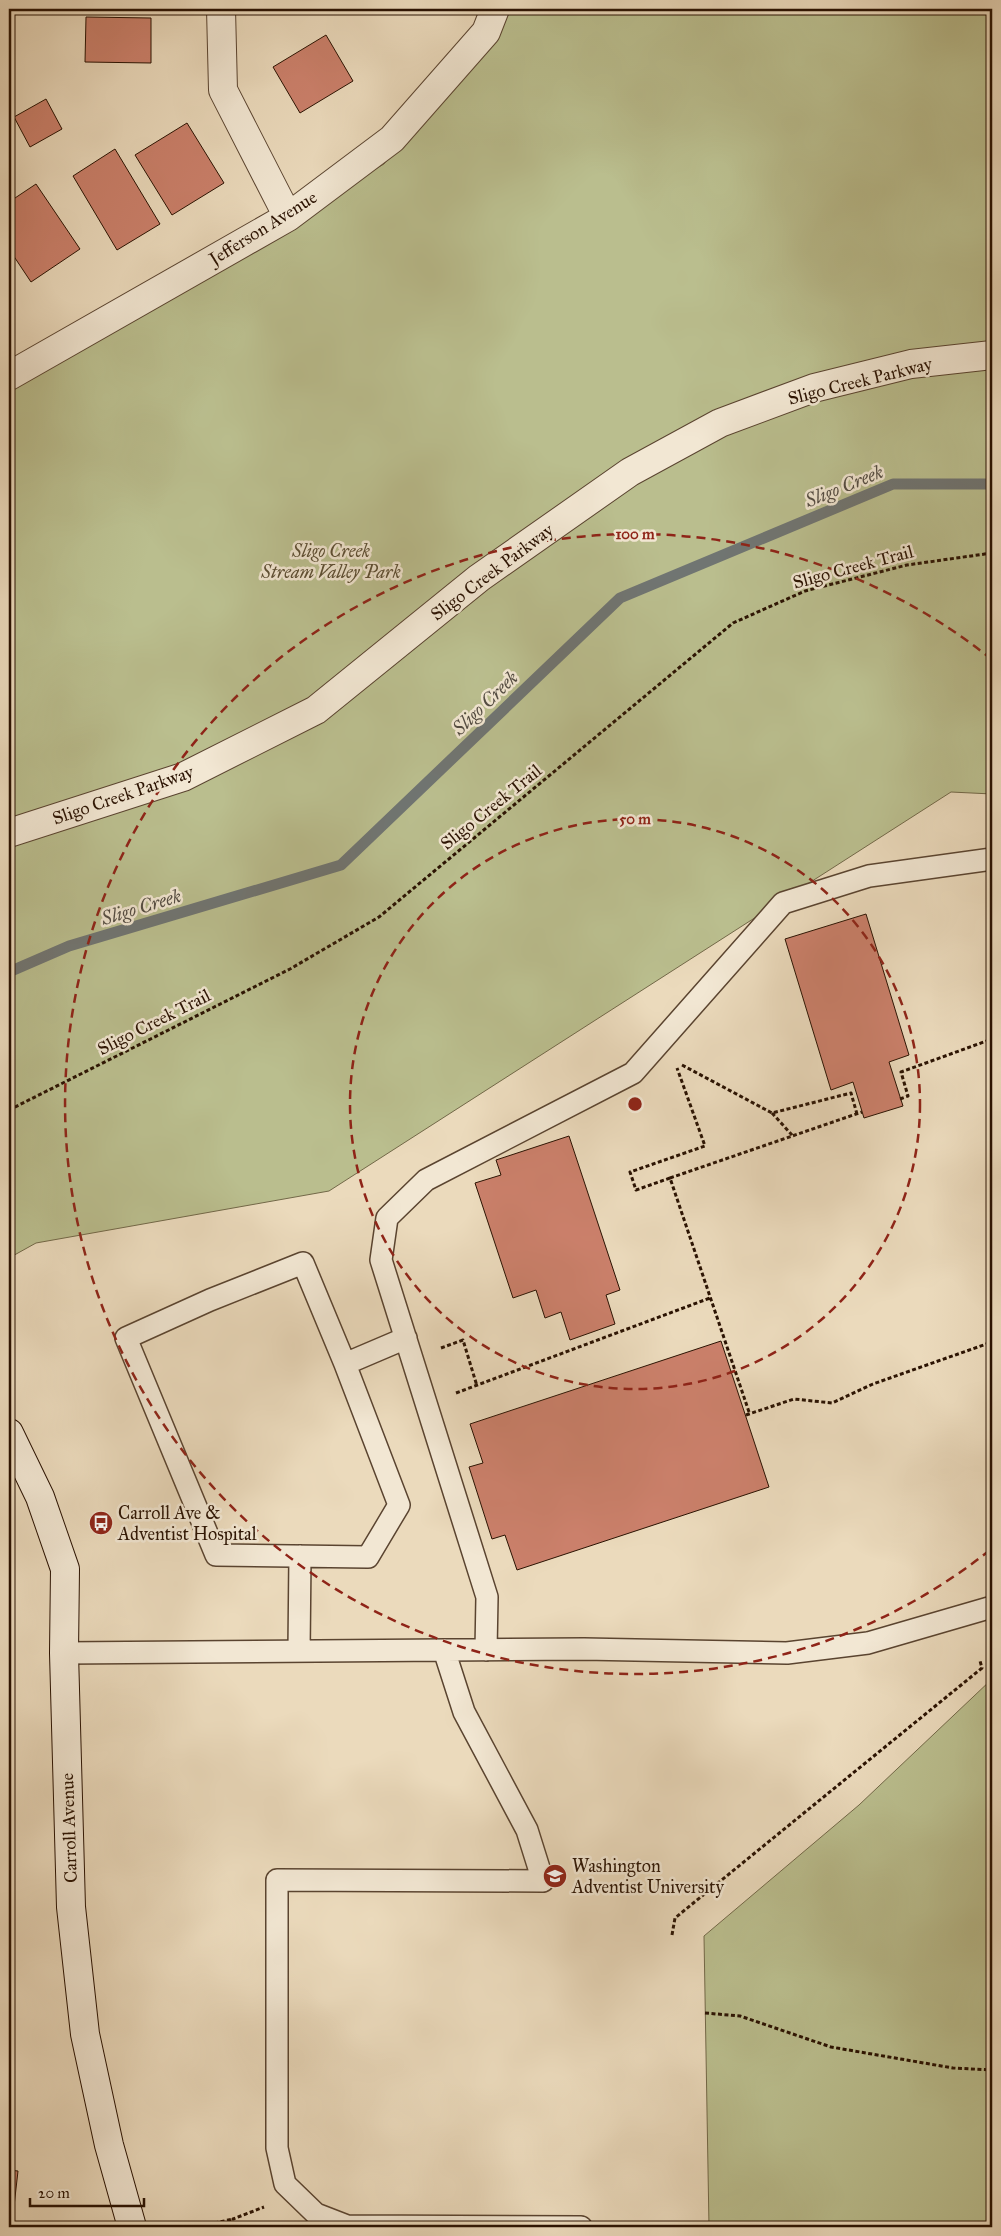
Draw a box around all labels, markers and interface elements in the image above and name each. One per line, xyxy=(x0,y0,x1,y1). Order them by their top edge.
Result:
street label: Jefferson Avenue xyxy=(203,186,321,272)
street label: Sligo Creek Parkway xyxy=(786,352,935,411)
water label: Sligo Creek xyxy=(801,460,887,512)
street label: Sligo Creek Parkway xyxy=(426,518,559,626)
text: 100 m xyxy=(615,525,655,543)
park label: Sligo Creek Stream Valley Park xyxy=(260,540,401,583)
street label: Sligo Creek Trail xyxy=(790,540,916,595)
water label: Sligo Creek xyxy=(447,666,523,741)
street label: Sligo Creek Trail xyxy=(436,759,547,855)
street label: Sligo Creek Parkway xyxy=(50,760,197,830)
text: 50 m xyxy=(619,810,651,828)
water label: Sligo Creek xyxy=(97,884,184,930)
street label: Sligo Creek Trail xyxy=(94,984,215,1061)
centre of rings xyxy=(626,1095,644,1113)
place label: Carroll Ave & Adventist Hospital xyxy=(117,1502,257,1545)
bus stop icon: Carroll Ave & Adventist Hospital xyxy=(88,1510,114,1536)
street label: Carroll Avenue xyxy=(56,1773,82,1883)
place label: Washington Adventist University xyxy=(571,1855,724,1898)
school or university icon: Washington Adventist University xyxy=(542,1863,568,1889)
scale bar xyxy=(30,2176,144,2208)
text: 20 m xyxy=(38,2184,70,2202)

